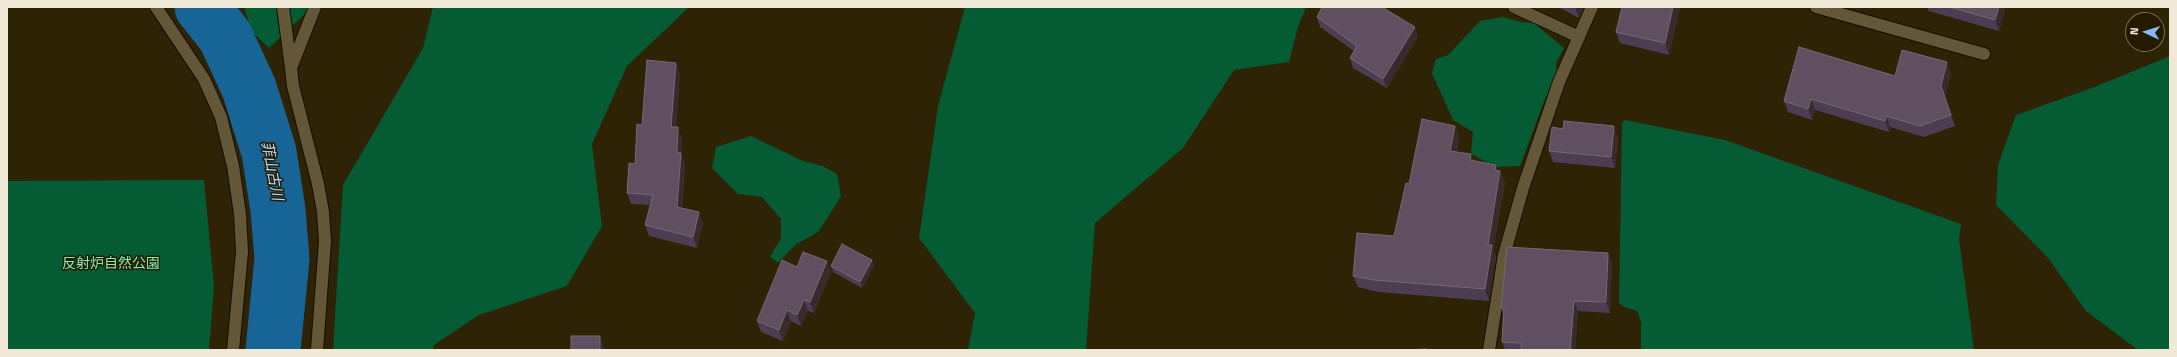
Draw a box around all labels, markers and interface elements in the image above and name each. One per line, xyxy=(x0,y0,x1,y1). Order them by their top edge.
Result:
north arrow xyxy=(2125,12,2165,52)
text: N xyxy=(2126,27,2142,36)
water label: 菲山古川 xyxy=(256,140,286,202)
park label: 反射炉自然公園 xyxy=(62,257,160,273)

